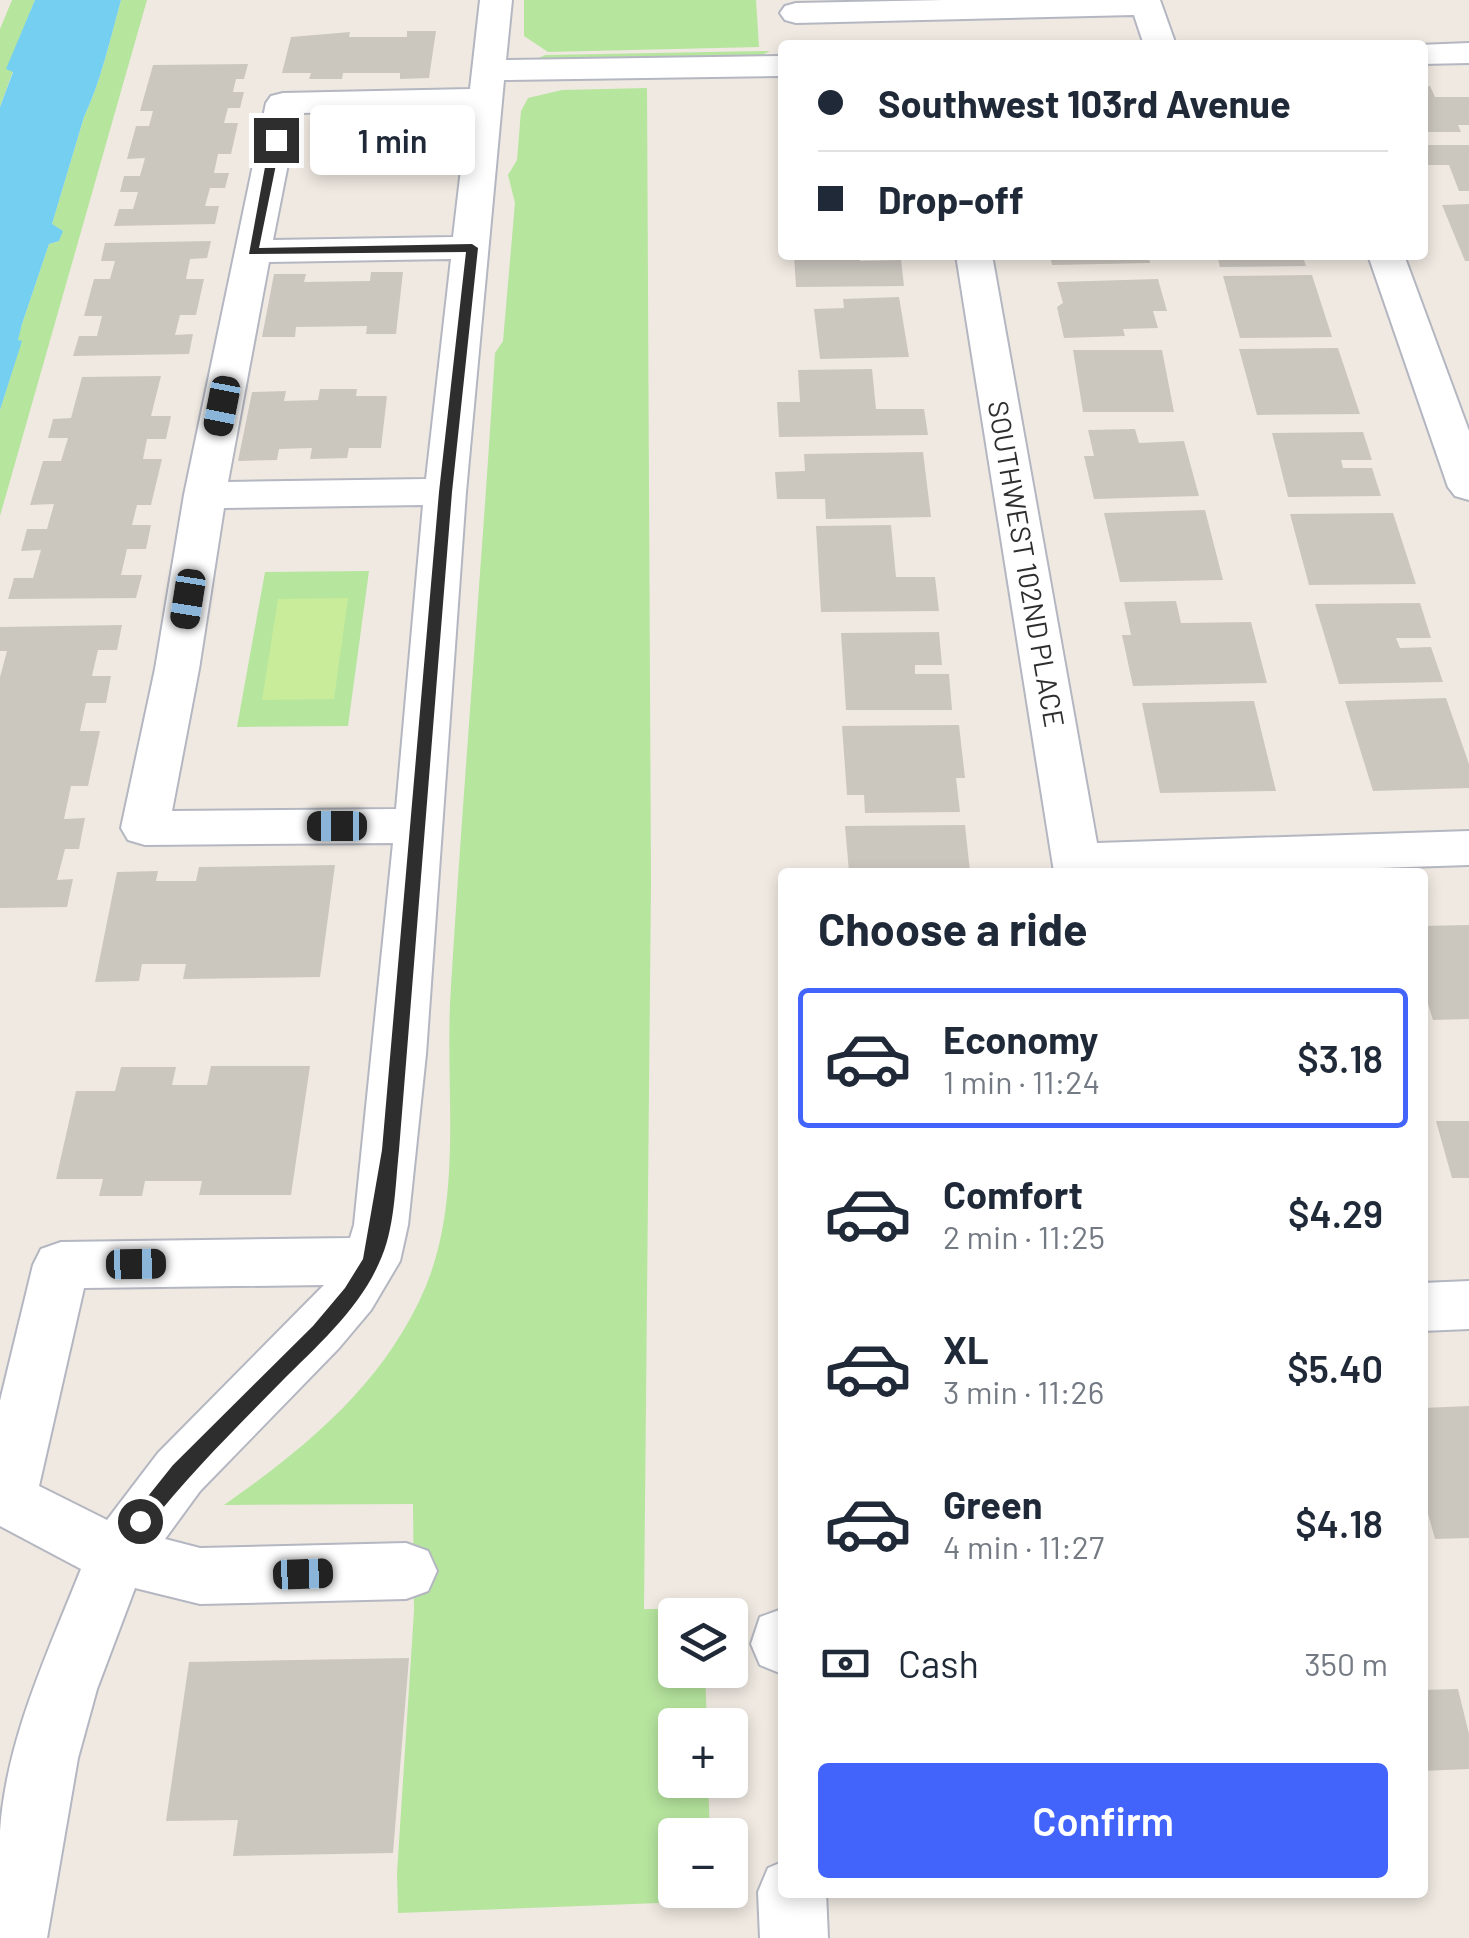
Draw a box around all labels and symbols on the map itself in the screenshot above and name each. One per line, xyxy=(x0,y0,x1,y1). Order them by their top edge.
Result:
callout: 1 min xyxy=(311,105,476,175)
route end xyxy=(254,118,299,163)
car xyxy=(202,374,242,438)
street label: SOUTHWEST 102ND PLACE xyxy=(982,398,1072,730)
car xyxy=(168,567,208,631)
car xyxy=(307,811,367,841)
car xyxy=(106,1248,166,1280)
route start xyxy=(118,1499,163,1544)
car xyxy=(272,1558,334,1590)

